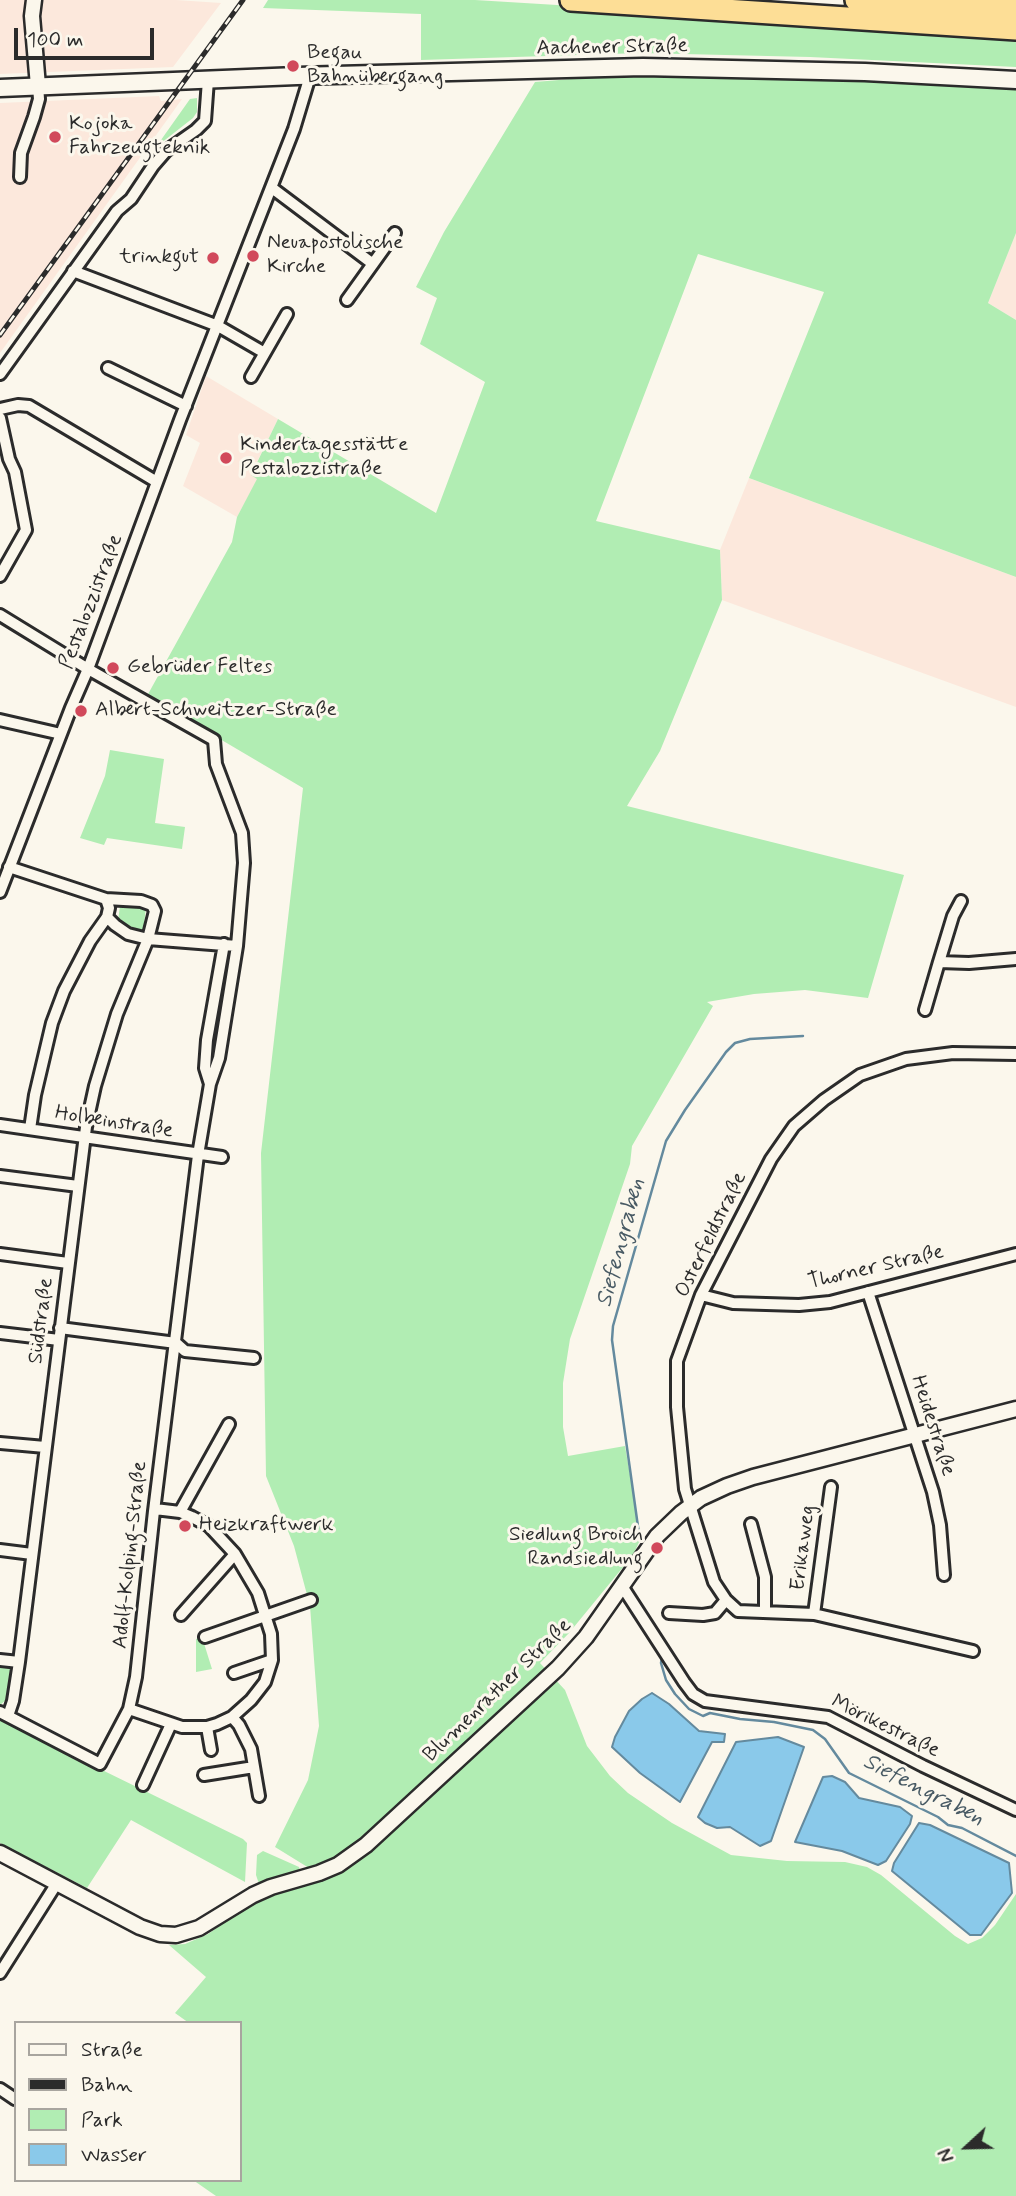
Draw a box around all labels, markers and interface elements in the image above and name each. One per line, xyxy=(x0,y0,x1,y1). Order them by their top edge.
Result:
scale bar xyxy=(18,14,158,58)
text: 100 m xyxy=(27,26,83,54)
street label: Aachener Straße xyxy=(536,34,688,62)
place label: Begau Bahnübergang xyxy=(307,41,443,91)
marker: Begau Bahnübergang xyxy=(285,58,301,74)
place label: Kojoka Fahrzeugteknik xyxy=(69,112,210,162)
marker: Kojoka Fahrzeugteknik xyxy=(47,129,63,145)
place label: Neuapostolische Kirche xyxy=(267,231,403,281)
place label: trinkgut xyxy=(119,245,199,271)
marker: Neuapostolische Kirche xyxy=(245,248,261,264)
marker: trinkgut xyxy=(205,250,221,266)
place label: Kindertagesstätte Pestalozzistraße xyxy=(240,433,408,483)
marker: Kindertagesstätte Pestalozzistraße xyxy=(218,450,234,466)
street label: Pestalozzistraße xyxy=(55,531,129,673)
place label: Gebrüder Feltes xyxy=(127,655,272,681)
marker: Gebrüder Feltes xyxy=(105,660,121,676)
place label: Albert-Schweitzer-Straße xyxy=(95,698,337,724)
marker: Albert-Schweitzer-Straße xyxy=(73,703,89,719)
street label: Holbeinstraße xyxy=(53,1101,175,1145)
street label: Osterfeldstraße xyxy=(671,1168,753,1302)
water label: Siefengraben xyxy=(592,1176,652,1310)
street label: Thorner Straße xyxy=(806,1240,946,1296)
street label: Südstraße xyxy=(24,1276,60,1366)
street label: Heidestraße xyxy=(904,1373,960,1479)
street label: Adolf-Kolping-Straße xyxy=(109,1460,153,1650)
street label: Erikaweg xyxy=(786,1504,822,1592)
place label: Heizkraftwerk xyxy=(199,1513,334,1539)
marker: Heizkraftwerk xyxy=(177,1518,193,1534)
place label: Siedlung Broich Randsiedlung xyxy=(509,1523,643,1573)
marker: Siedlung Broich Randsiedlung xyxy=(649,1540,665,1556)
street label: Blumenrather Straße xyxy=(419,1614,577,1768)
street label: Mörikestraße xyxy=(827,1690,943,1764)
water label: Siefengraben xyxy=(858,1749,988,1833)
legend xyxy=(14,2021,242,2182)
text: Straße xyxy=(81,2036,143,2064)
text: Bahn xyxy=(81,2071,133,2099)
text: Park xyxy=(81,2106,123,2134)
north arrow xyxy=(932,2112,1002,2182)
text: Wasser xyxy=(81,2141,147,2169)
text: N xyxy=(933,2145,961,2166)

